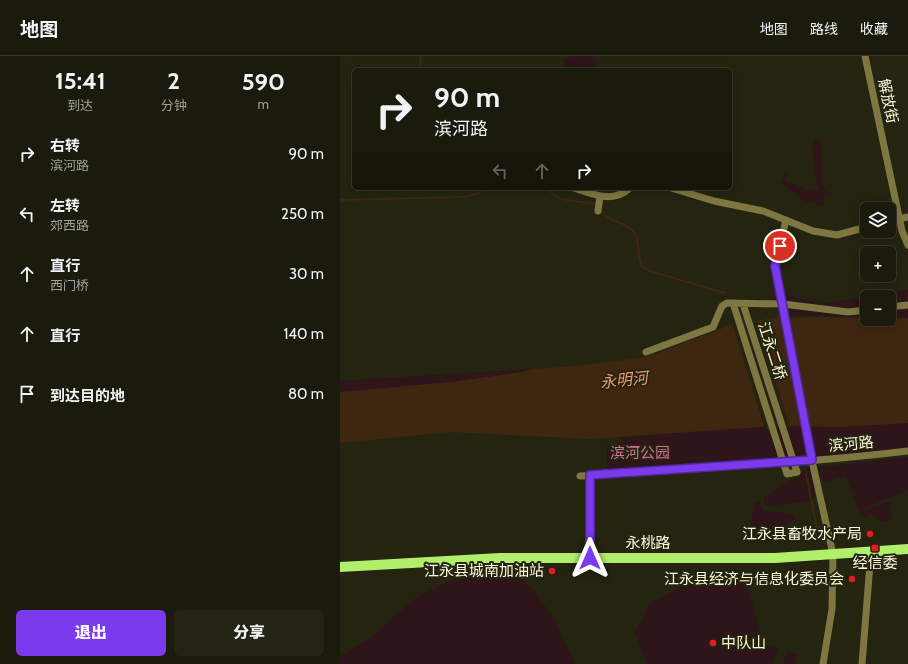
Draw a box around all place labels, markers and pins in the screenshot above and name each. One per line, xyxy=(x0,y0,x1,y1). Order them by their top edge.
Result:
pin xyxy=(763,229,797,263)
place label: 江永县畜牧水产局 xyxy=(742,525,862,543)
marker: 江永县畜牧水产局 xyxy=(865,529,875,539)
marker: 经信委 xyxy=(870,543,880,553)
place label: 经信委 xyxy=(852,554,898,572)
place label: 江永县城南加油站 xyxy=(424,562,544,580)
marker: 江永县城南加油站 xyxy=(547,566,557,576)
place label: 江永县经济与信息化委员会 xyxy=(664,570,844,588)
marker: 江永县经济与信息化委员会 xyxy=(847,574,857,584)
place label: 中队山 xyxy=(721,634,766,652)
marker: 中队山 xyxy=(708,638,718,648)

